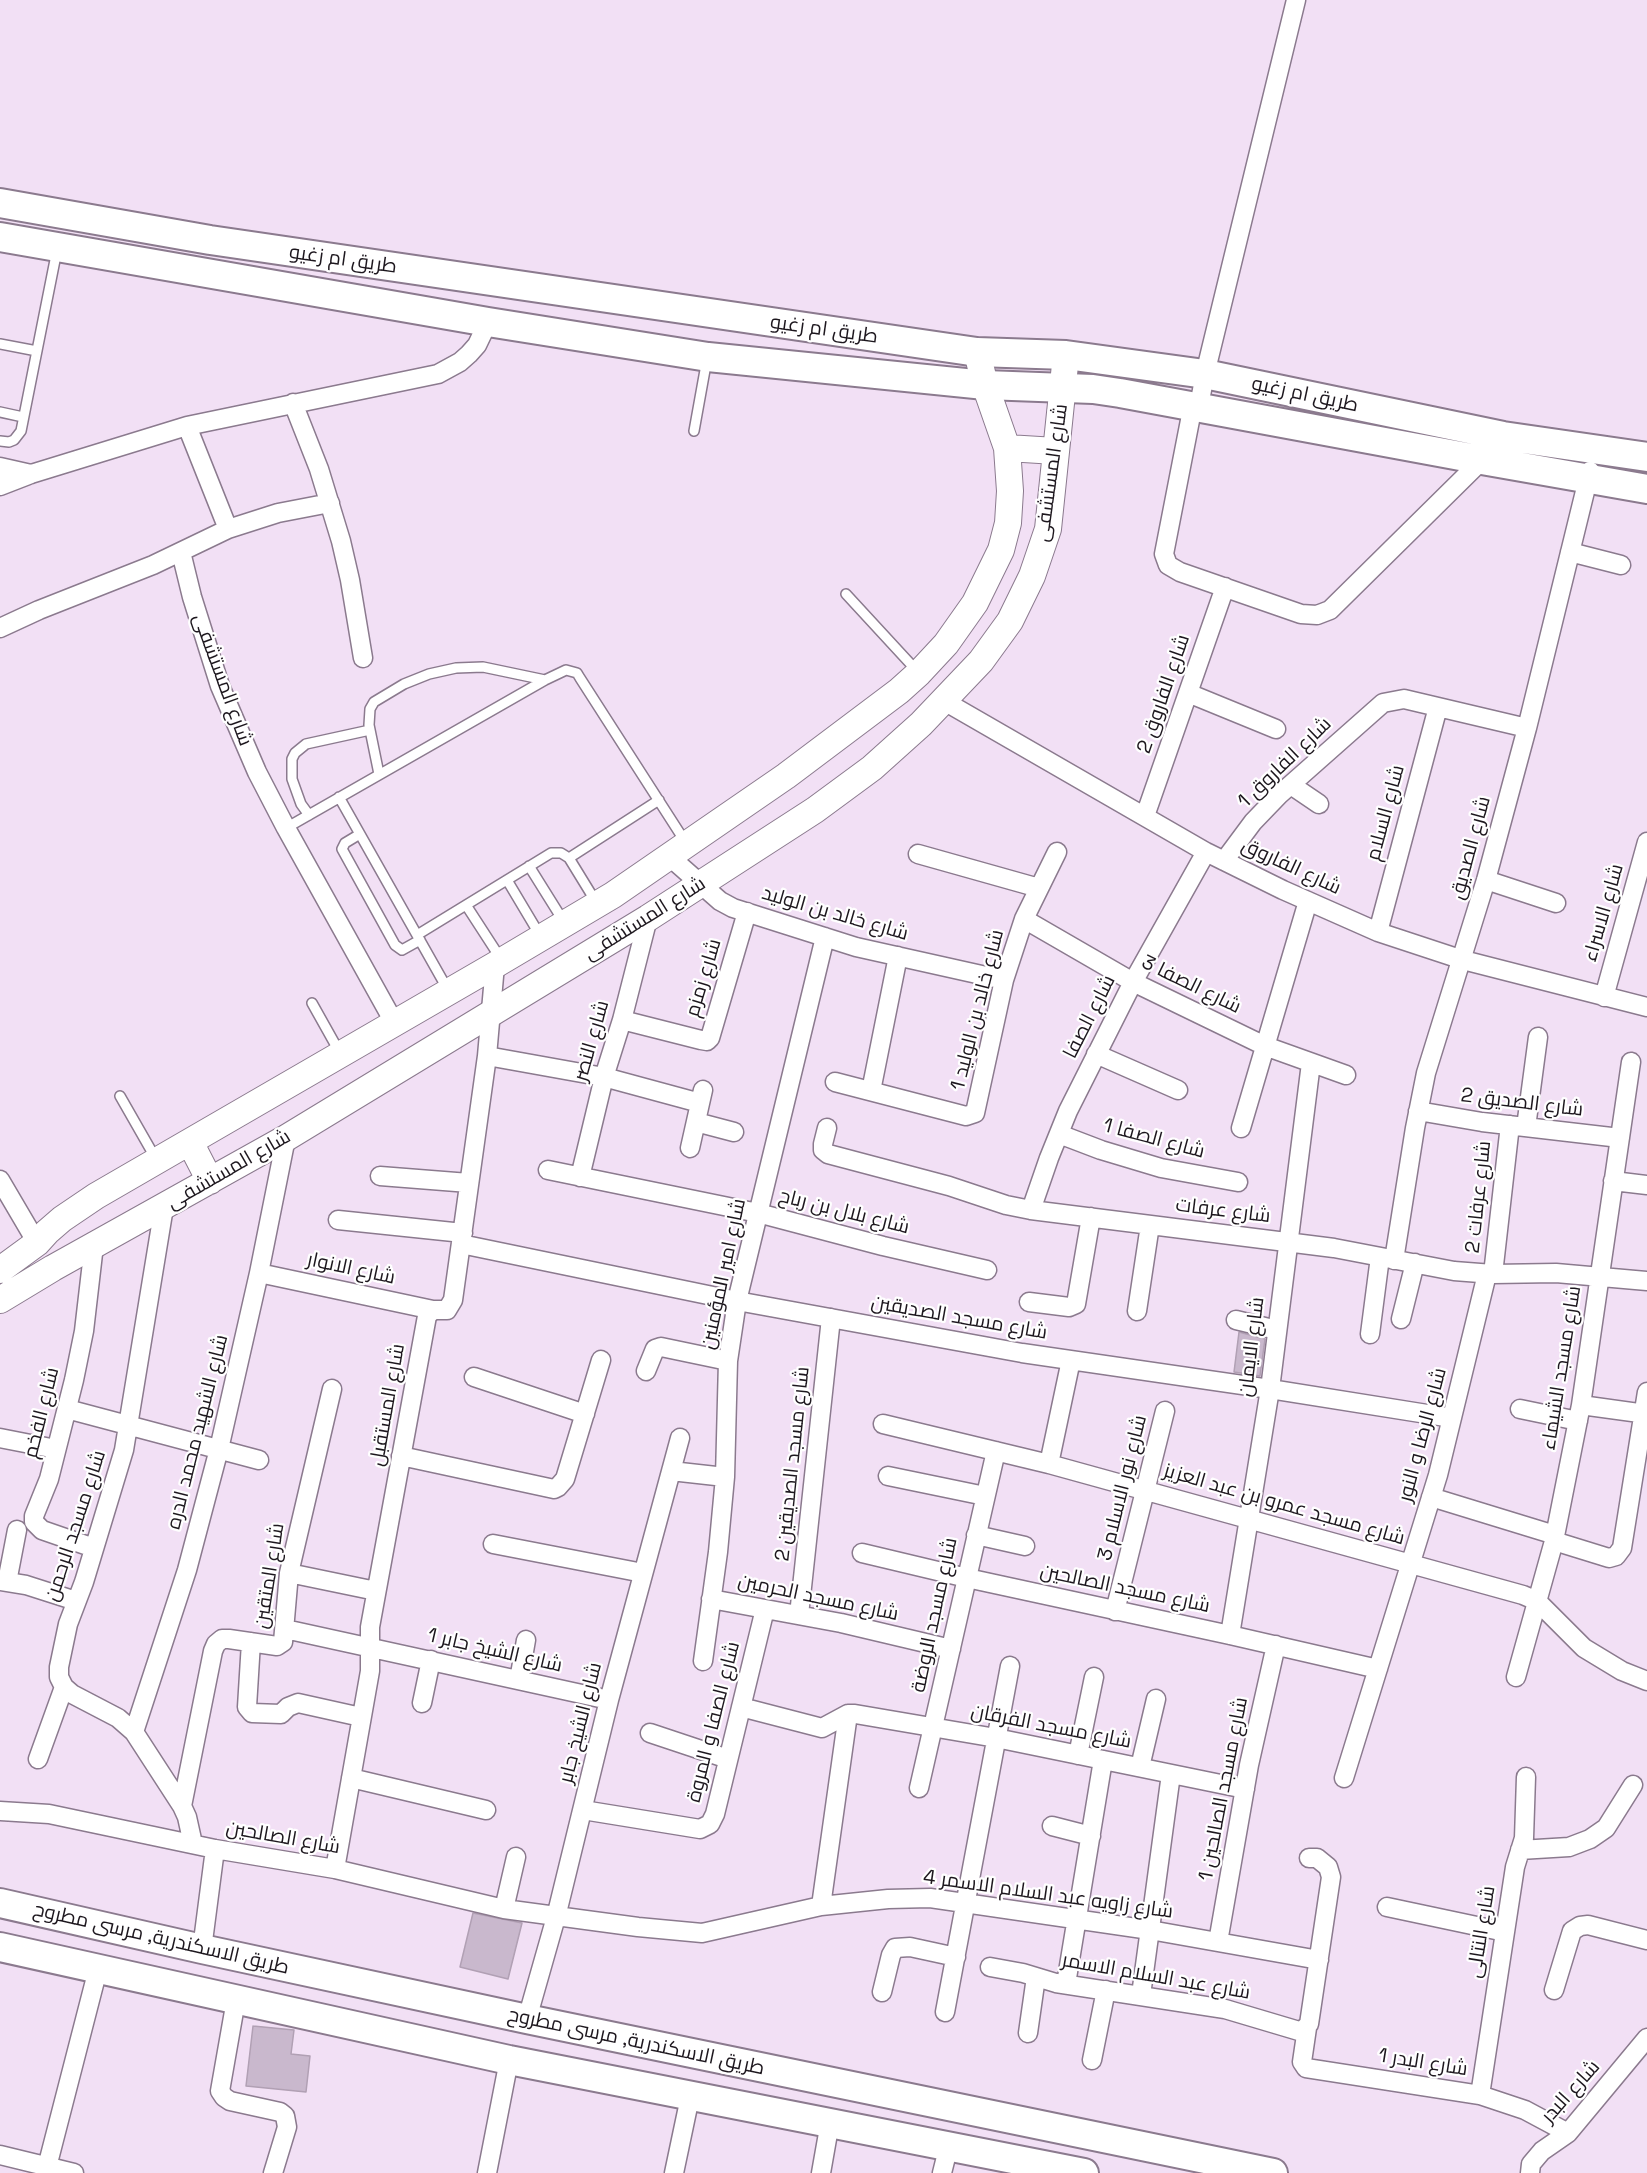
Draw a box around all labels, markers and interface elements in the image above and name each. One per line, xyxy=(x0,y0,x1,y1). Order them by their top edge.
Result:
street label: طريق ام زغيو xyxy=(288,241,398,279)
street label: طريق ام زغيو xyxy=(769,311,879,349)
street label: طريق ام زغيو xyxy=(1249,372,1361,418)
street label: شارع المستشفى xyxy=(1030,403,1074,543)
street label: شارع المستشفى xyxy=(187,611,257,749)
street label: شارع الفاروق 2 xyxy=(1132,631,1196,757)
street label: شارع الفاروق 1 xyxy=(1233,713,1337,813)
street label: شارع السلام xyxy=(1362,763,1410,863)
street label: شارع الصديق xyxy=(1446,794,1496,902)
street label: شارع الفاروق xyxy=(1238,834,1344,900)
street label: شارع الاسراء xyxy=(1579,861,1629,965)
street label: شارع المستشفى xyxy=(580,872,710,966)
street label: شارع خالد بن الوليد xyxy=(759,882,911,946)
street label: شارع خالد بن الوليد 1 xyxy=(946,927,1010,1093)
street label: شارع زمزم xyxy=(681,936,727,1020)
street label: شارع الصفا 3 xyxy=(1137,951,1245,1019)
street label: شارع الصفا xyxy=(1059,971,1121,1063)
street label: شارع النصر xyxy=(569,998,615,1084)
street label: شارع الصديق 2 xyxy=(1460,1084,1584,1122)
street label: شارع الصفا 1 xyxy=(1101,1114,1207,1164)
street label: شارع المستشفى xyxy=(163,1125,295,1215)
street label: شارع عرفات 2 xyxy=(1461,1140,1497,1254)
street label: شارع بلال بن رباح xyxy=(776,1184,912,1240)
street label: شارع عرفات xyxy=(1174,1193,1272,1229)
street label: شارع امير المؤمنين xyxy=(696,1196,752,1352)
street label: شارع الانوار xyxy=(305,1248,397,1290)
street label: شارع مسجد الشيماء xyxy=(1537,1284,1587,1452)
street label: شارع مسجد الصديقين xyxy=(869,1291,1049,1345)
street label: شارع الايمان xyxy=(1234,1296,1270,1398)
street label: شارع الشهيد محمد الدره xyxy=(162,1332,234,1532)
street label: شارع المستقبل xyxy=(365,1342,411,1468)
street label: شارع الفخم xyxy=(19,1365,65,1461)
street label: شارع مسجد الصديقين 2 xyxy=(771,1365,815,1563)
street label: شارع الرضا و النور xyxy=(1394,1365,1452,1505)
street label: شارع نور الاسلام 3 xyxy=(1093,1413,1153,1563)
street label: شارع مسجد الرحمن xyxy=(40,1448,112,1604)
street label: شارع مسجد عمرو بن عبد العزيز xyxy=(1161,1459,1407,1551)
street label: شارع المتقين xyxy=(250,1521,290,1631)
street label: شارع مسجد الروضة xyxy=(907,1535,963,1695)
street label: شارع مسجد الصالحين xyxy=(1038,1559,1212,1619)
street label: شارع مسجد الحرمين xyxy=(736,1569,900,1627)
street label: شارع الشيخ جابر 1 xyxy=(425,1624,565,1678)
street label: شارع الصفا و المروة xyxy=(682,1639,746,1805)
street label: شارع الشيخ جابر xyxy=(554,1660,608,1786)
street label: شارع مسجد الصالحين 1 xyxy=(1194,1695,1254,1883)
street label: شارع مسجد الفرقان xyxy=(969,1700,1133,1754)
street label: شارع الصالحين xyxy=(224,1816,342,1860)
street label: شارع زاويه عبد السلام الاسمر 4 xyxy=(921,1866,1175,1924)
street label: شارع النتالى xyxy=(1463,1884,1501,1980)
street label: طريق الاسكندرية, مرسى مطروح xyxy=(31,1898,291,1980)
street label: شارع عبد السلام الاسمر xyxy=(1060,1949,1252,2005)
street label: طريق الاسكندرية, مرسى مطروح xyxy=(505,2003,767,2081)
street label: شارع البدر 1 xyxy=(1377,2044,1469,2082)
street label: شارع البدر xyxy=(1536,2056,1606,2128)

